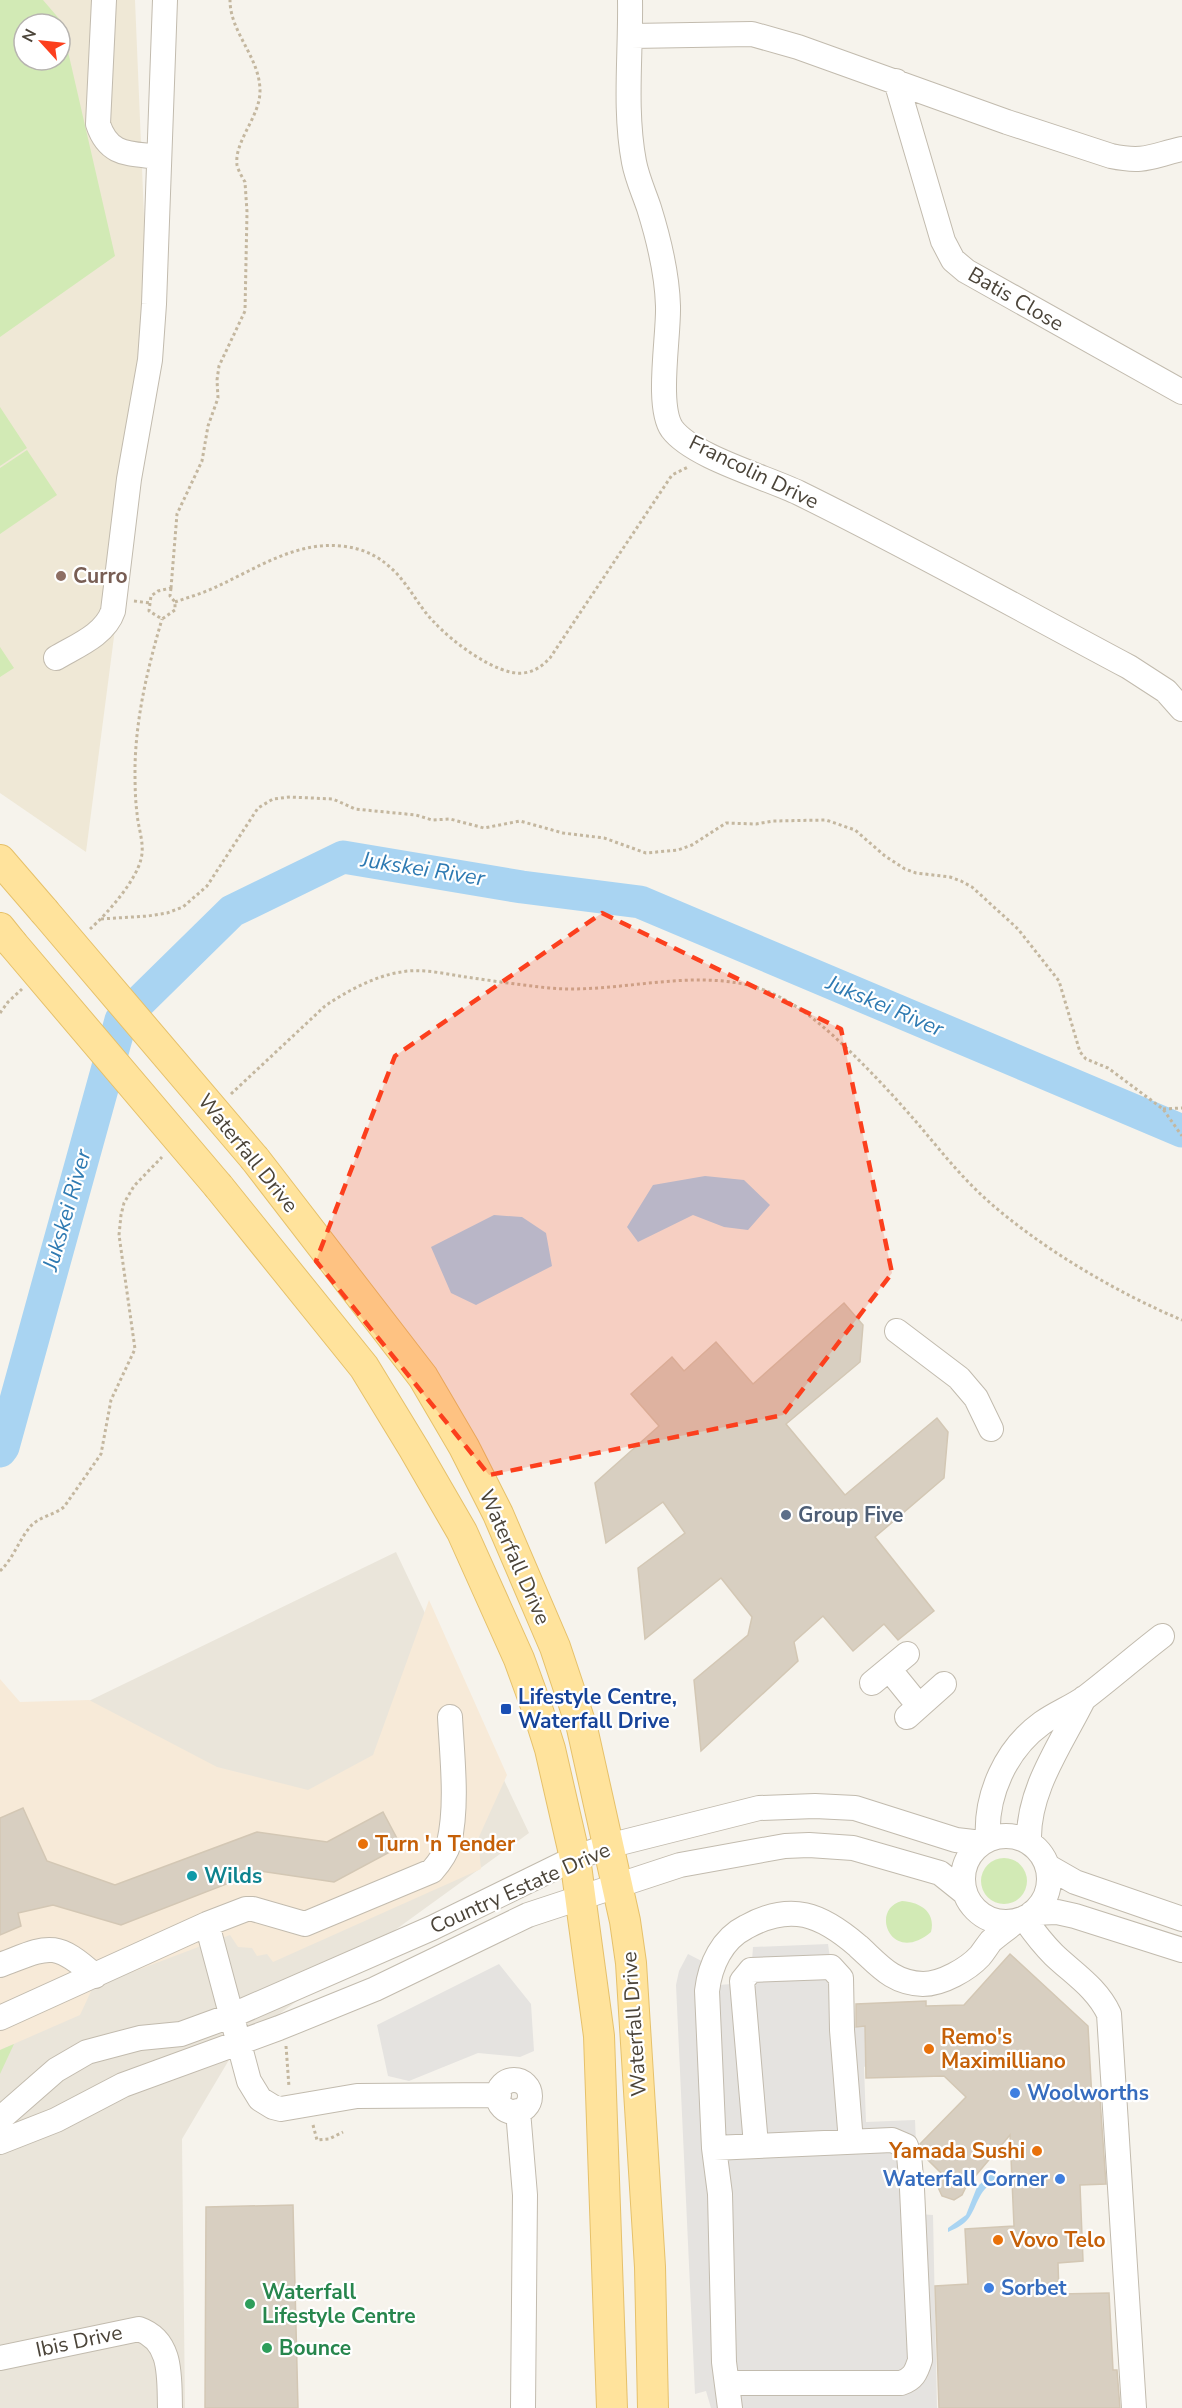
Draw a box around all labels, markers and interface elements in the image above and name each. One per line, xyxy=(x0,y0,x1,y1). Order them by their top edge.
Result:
north arrow xyxy=(12,12,72,72)
text: N xyxy=(17,25,42,46)
street label: Batis Close xyxy=(963,260,1069,338)
street label: Francolin Drive xyxy=(684,428,824,516)
place label: Curro xyxy=(73,562,128,590)
marker: Curro xyxy=(54,569,68,583)
water label: Jukskei River xyxy=(358,844,488,894)
water label: Jukskei River xyxy=(821,967,949,1045)
street label: Waterfall Drive xyxy=(191,1088,305,1218)
water label: Jukskei River xyxy=(35,1145,99,1275)
street label: Waterfall Drive xyxy=(473,1485,557,1629)
place label: Group Five xyxy=(798,1501,903,1529)
marker: Group Five xyxy=(779,1508,793,1522)
place label: Lifestyle Centre, Waterfall Drive xyxy=(518,1683,677,1735)
marker: Lifestyle Centre, Waterfall Drive xyxy=(499,1702,513,1716)
place label: Turn 'n Tender xyxy=(375,1830,516,1858)
street label: Country Estate Drive xyxy=(425,1836,615,1940)
marker: Turn 'n Tender xyxy=(356,1837,370,1851)
place label: Wilds xyxy=(204,1862,262,1890)
marker: Wilds xyxy=(185,1869,199,1883)
street label: Waterfall Drive xyxy=(615,1951,653,2097)
place label: Remo's Maximilliano xyxy=(941,2023,1066,2075)
marker: Remo's Maximilliano xyxy=(922,2042,936,2056)
place label: Woolworths xyxy=(1027,2079,1149,2107)
marker: Woolworths xyxy=(1008,2086,1022,2100)
place label: Yamada Sushi xyxy=(888,2137,1025,2165)
marker: Yamada Sushi xyxy=(1030,2144,1044,2158)
place label: Waterfall Corner xyxy=(882,2165,1049,2193)
marker: Waterfall Corner xyxy=(1053,2172,1067,2186)
place label: Vovo Telo xyxy=(1009,2226,1106,2254)
marker: Vovo Telo xyxy=(991,2233,1005,2247)
place label: Sorbet xyxy=(1001,2274,1068,2302)
place label: Waterfall Lifestyle Centre xyxy=(262,2278,416,2330)
marker: Sorbet xyxy=(982,2281,996,2295)
marker: Waterfall Lifestyle Centre xyxy=(243,2297,257,2311)
street label: Ibis Drive xyxy=(33,2318,125,2364)
place label: Bounce xyxy=(279,2334,351,2362)
marker: Bounce xyxy=(260,2341,274,2355)

